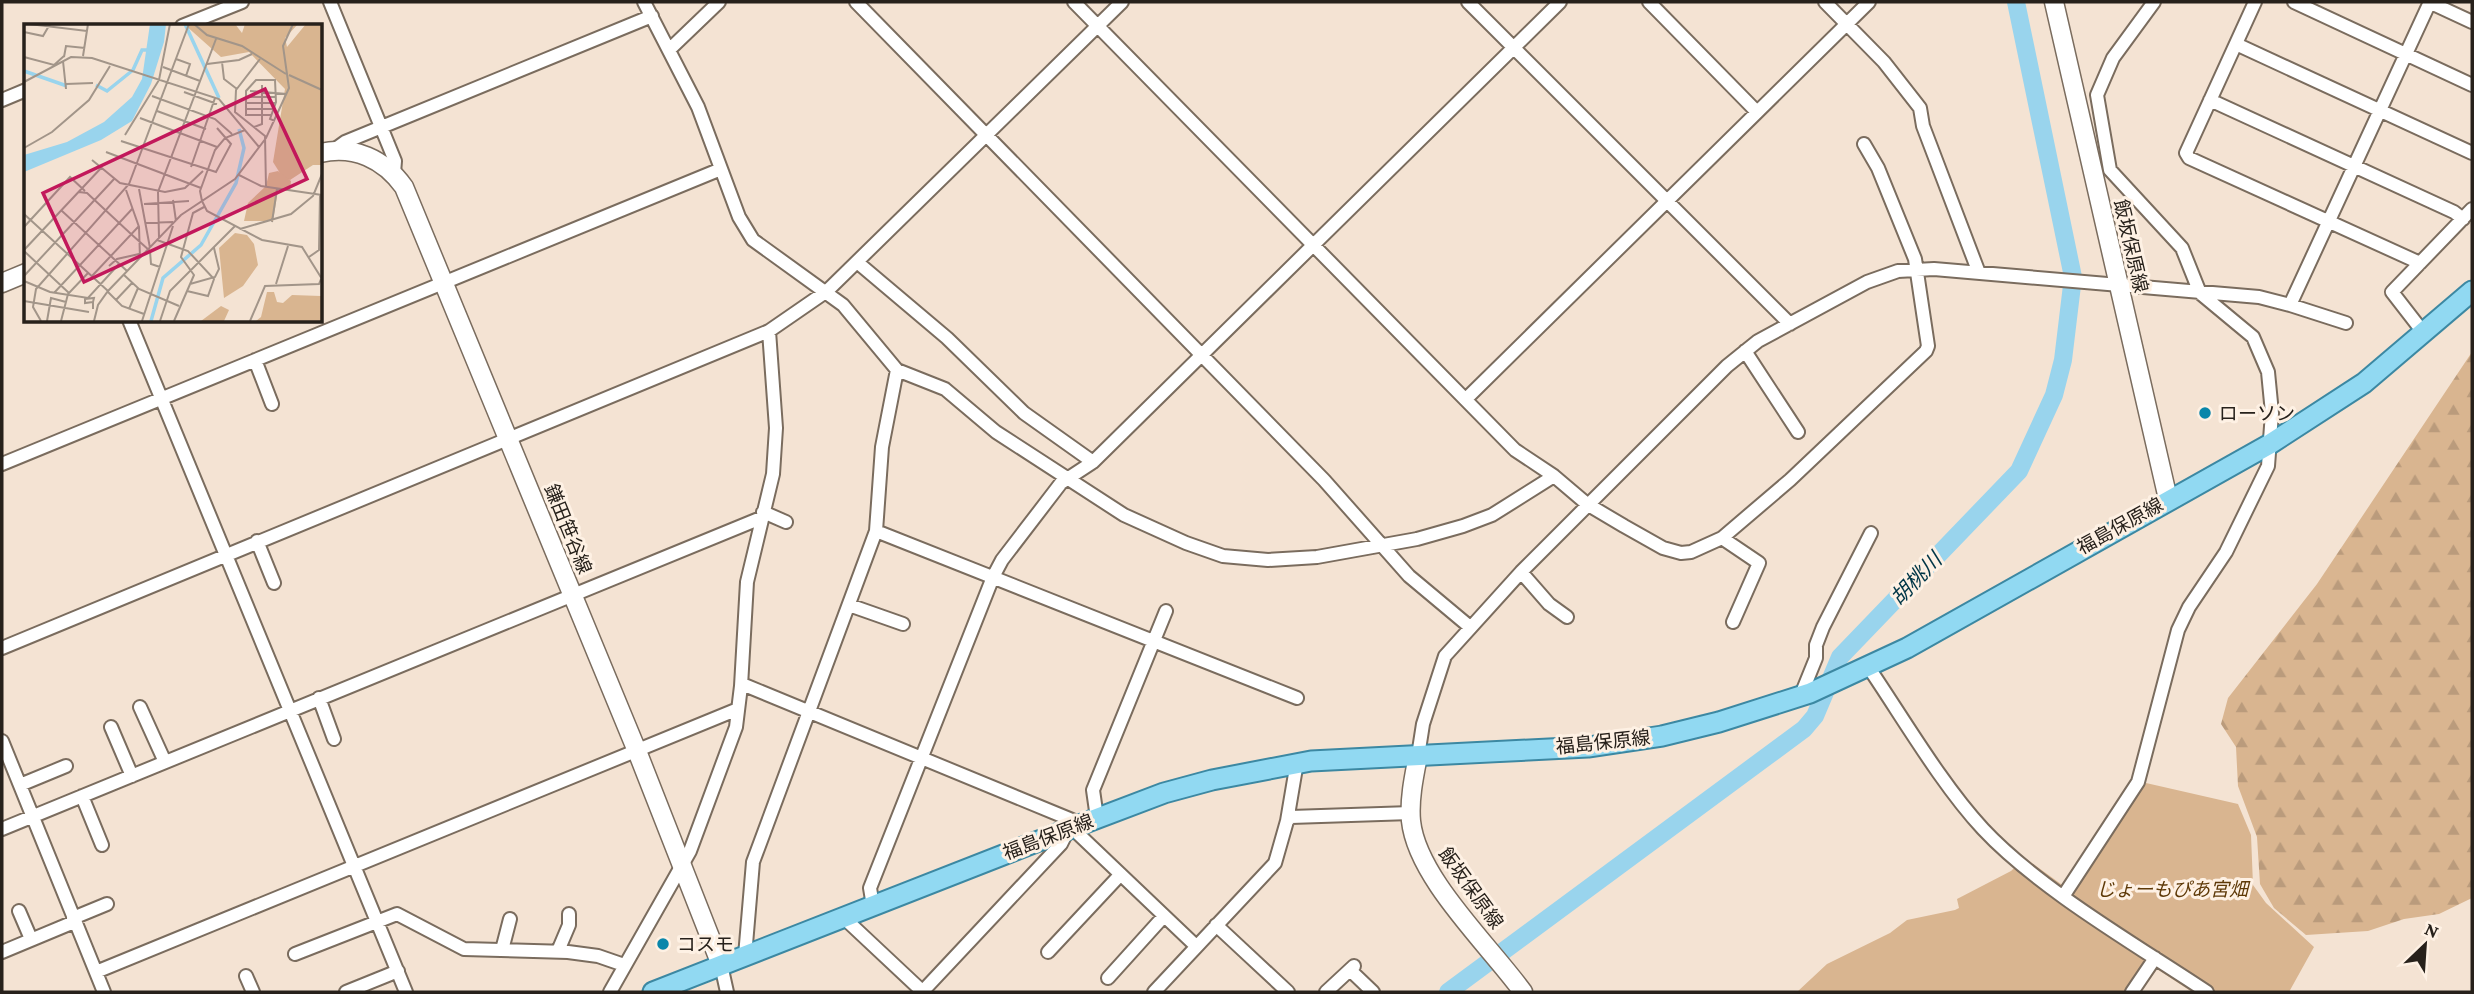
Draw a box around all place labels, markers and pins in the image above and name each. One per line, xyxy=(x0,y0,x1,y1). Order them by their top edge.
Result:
place label: ローソン xyxy=(2219,403,2295,424)
marker: ローソン xyxy=(2197,405,2213,421)
place label: コスモ xyxy=(677,934,734,955)
marker: コスモ xyxy=(655,936,671,952)

